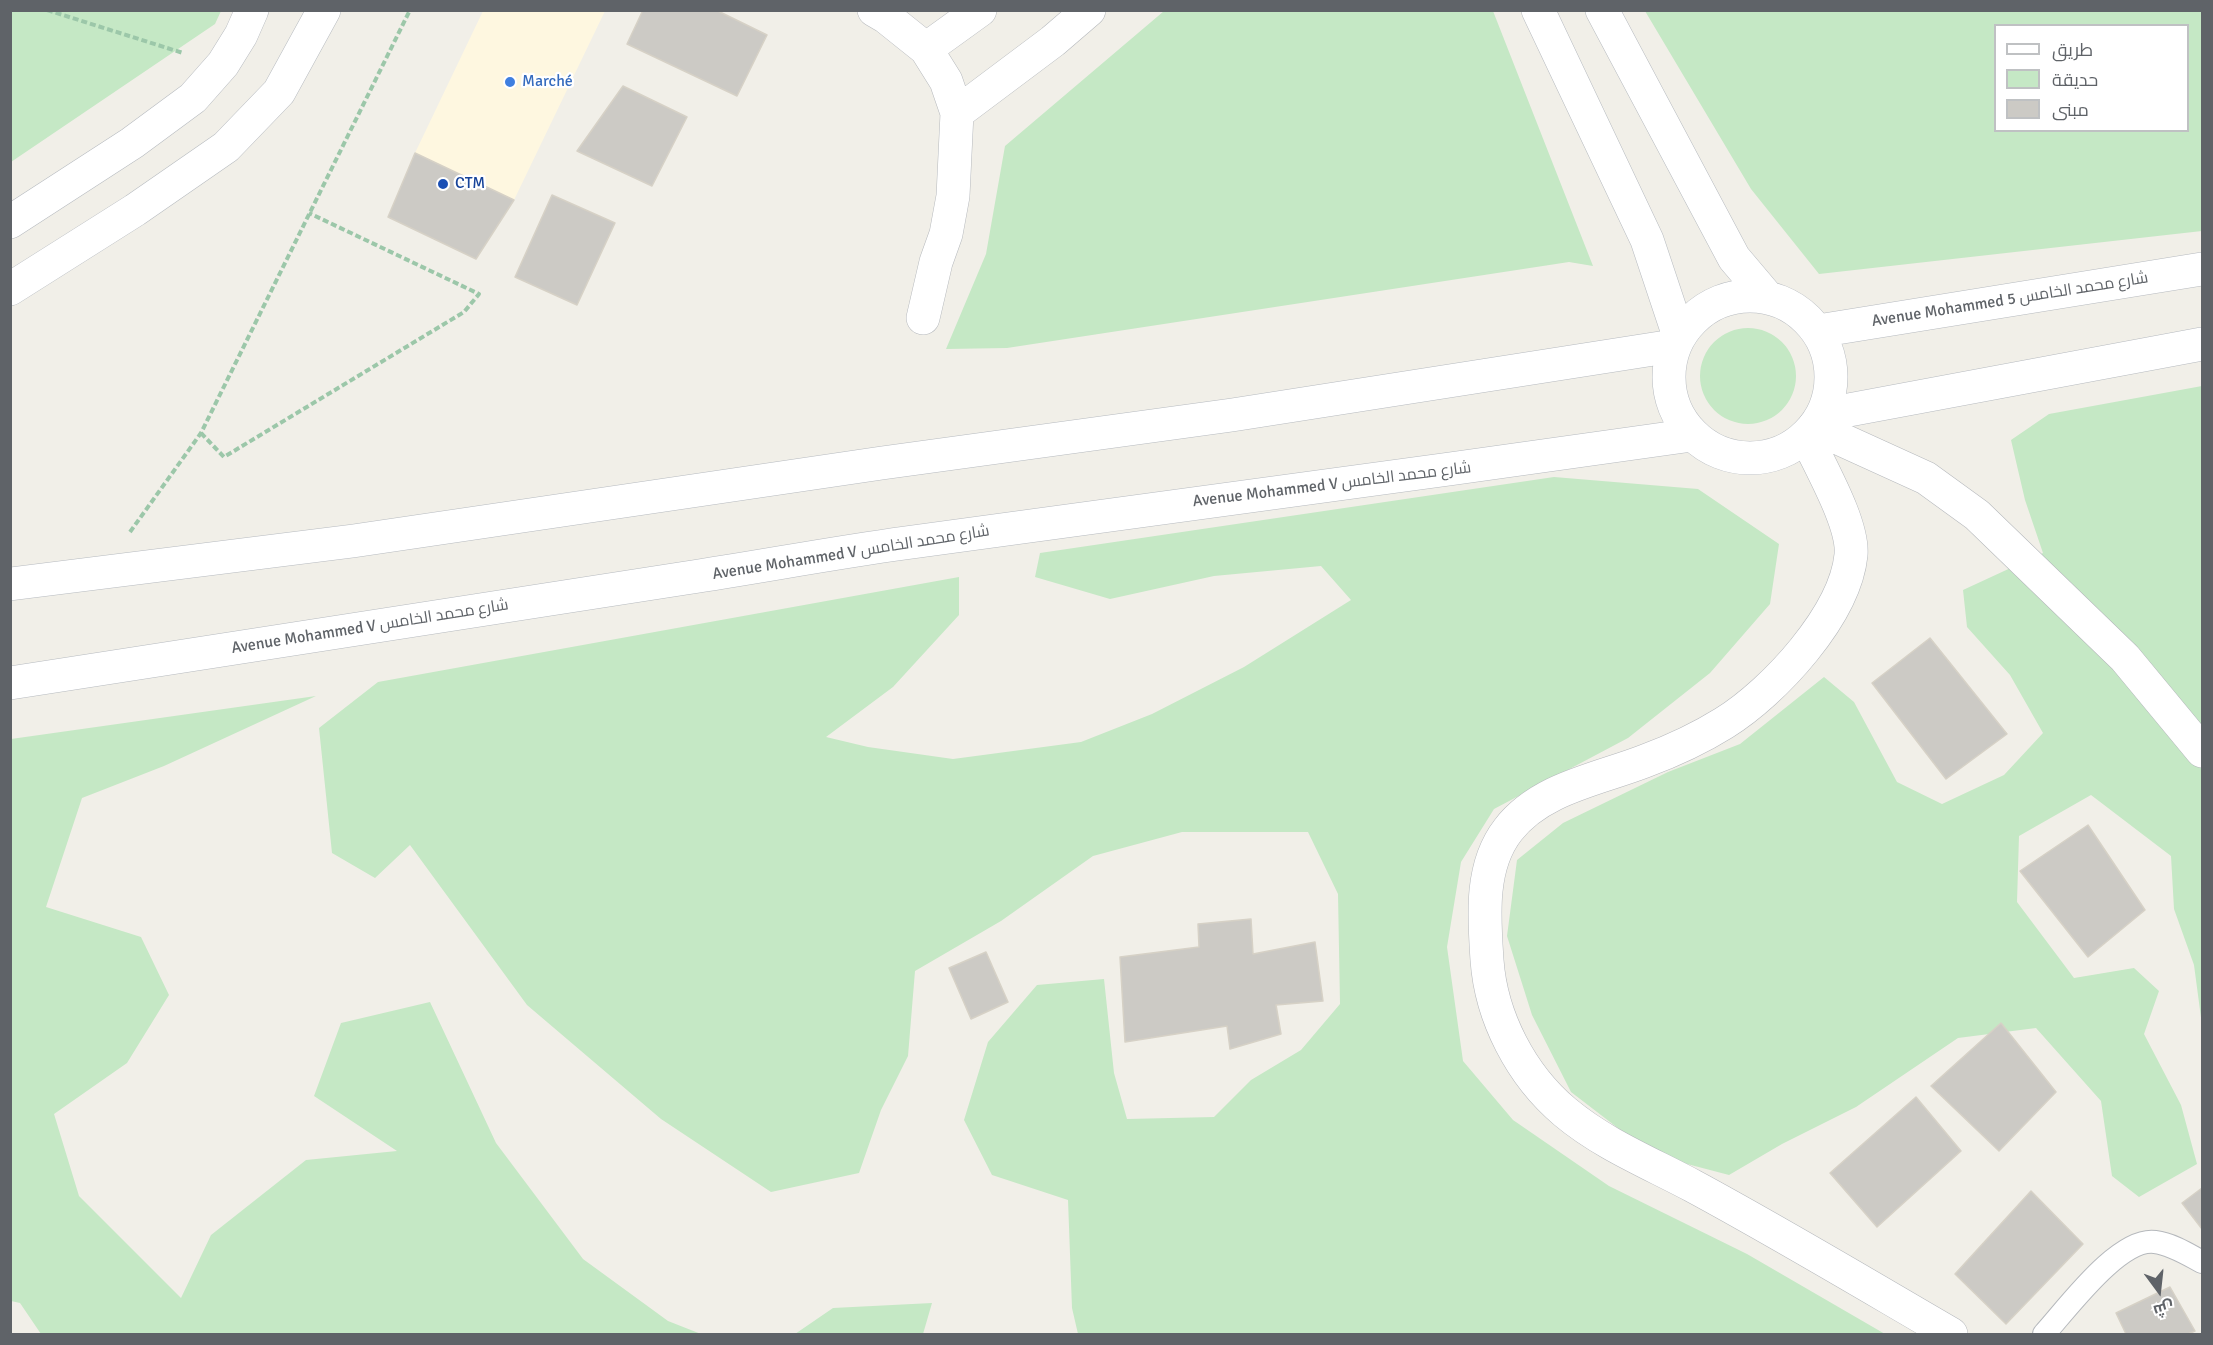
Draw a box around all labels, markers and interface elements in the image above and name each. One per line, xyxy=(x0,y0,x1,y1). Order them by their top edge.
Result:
legend xyxy=(1994,24,2189,132)
text: طريق xyxy=(2052,39,2093,61)
text: حديقة xyxy=(2052,69,2098,91)
place label: Marché xyxy=(522,72,573,92)
marker: Marché xyxy=(503,75,517,89)
text: مبنى xyxy=(2052,99,2089,121)
place label: CTM xyxy=(455,174,485,194)
marker: CTM xyxy=(436,177,450,191)
street label: Avenue Mohammed 5 شارع محمد الخامس xyxy=(1870,269,2150,331)
street label: Avenue Mohammed V شارع محمد الخامس xyxy=(1192,458,1472,512)
street label: Avenue Mohammed V شارع محمد الخامس xyxy=(711,522,991,584)
street label: Avenue Mohammed V شارع محمد الخامس xyxy=(230,596,510,658)
north arrow xyxy=(2129,1261,2189,1321)
text: ش xyxy=(2151,1296,2176,1321)

